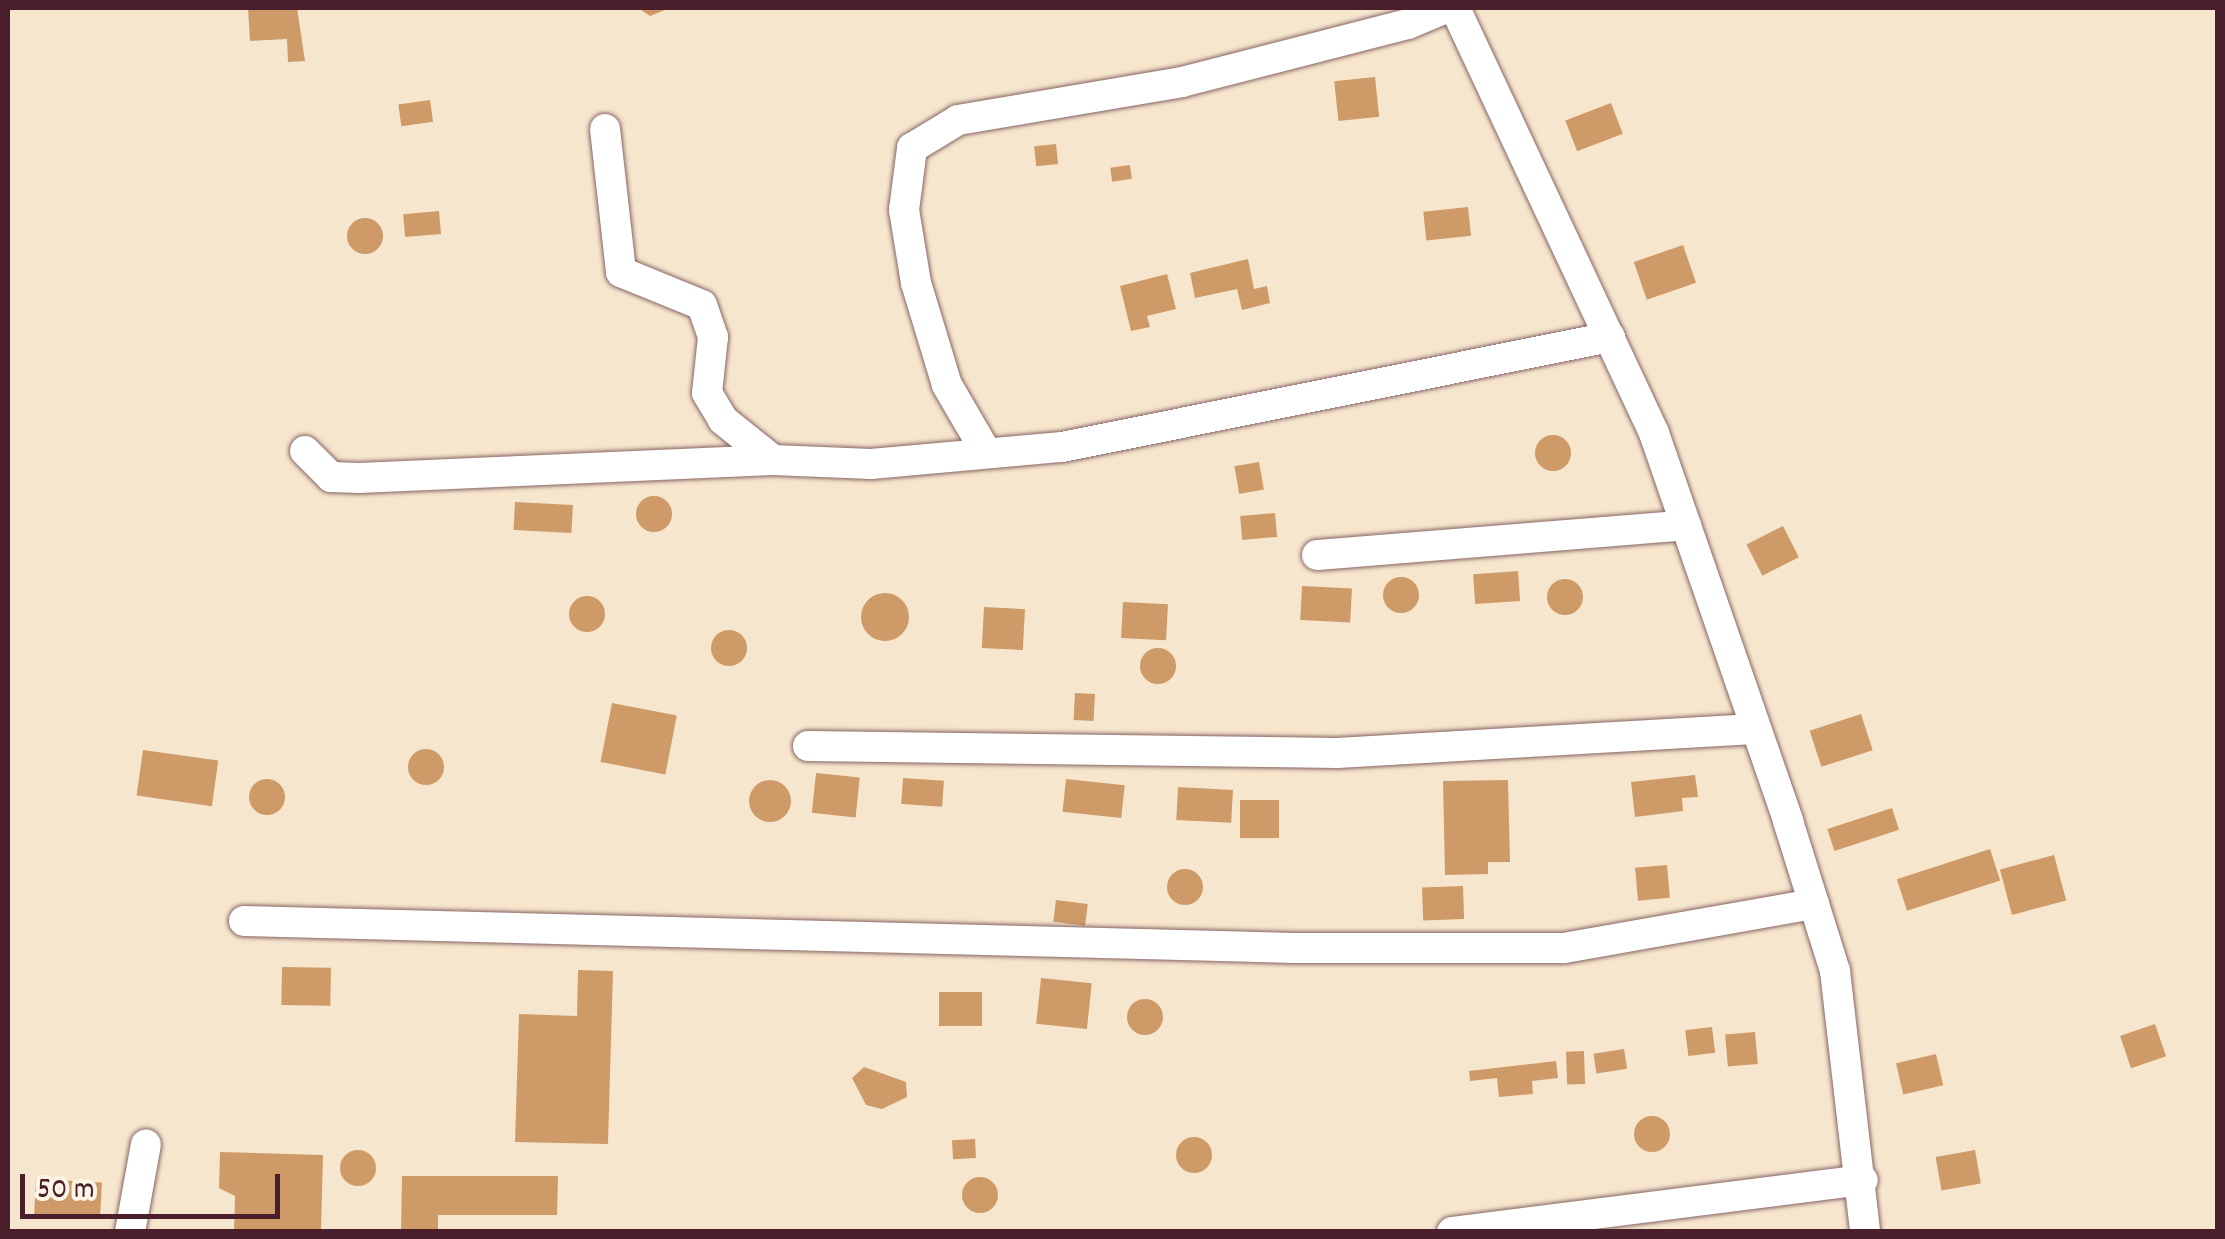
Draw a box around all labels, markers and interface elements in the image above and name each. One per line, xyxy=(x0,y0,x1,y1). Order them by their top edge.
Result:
scale bar xyxy=(25,1154,285,1216)
text: 50 m xyxy=(37,1170,95,1213)

